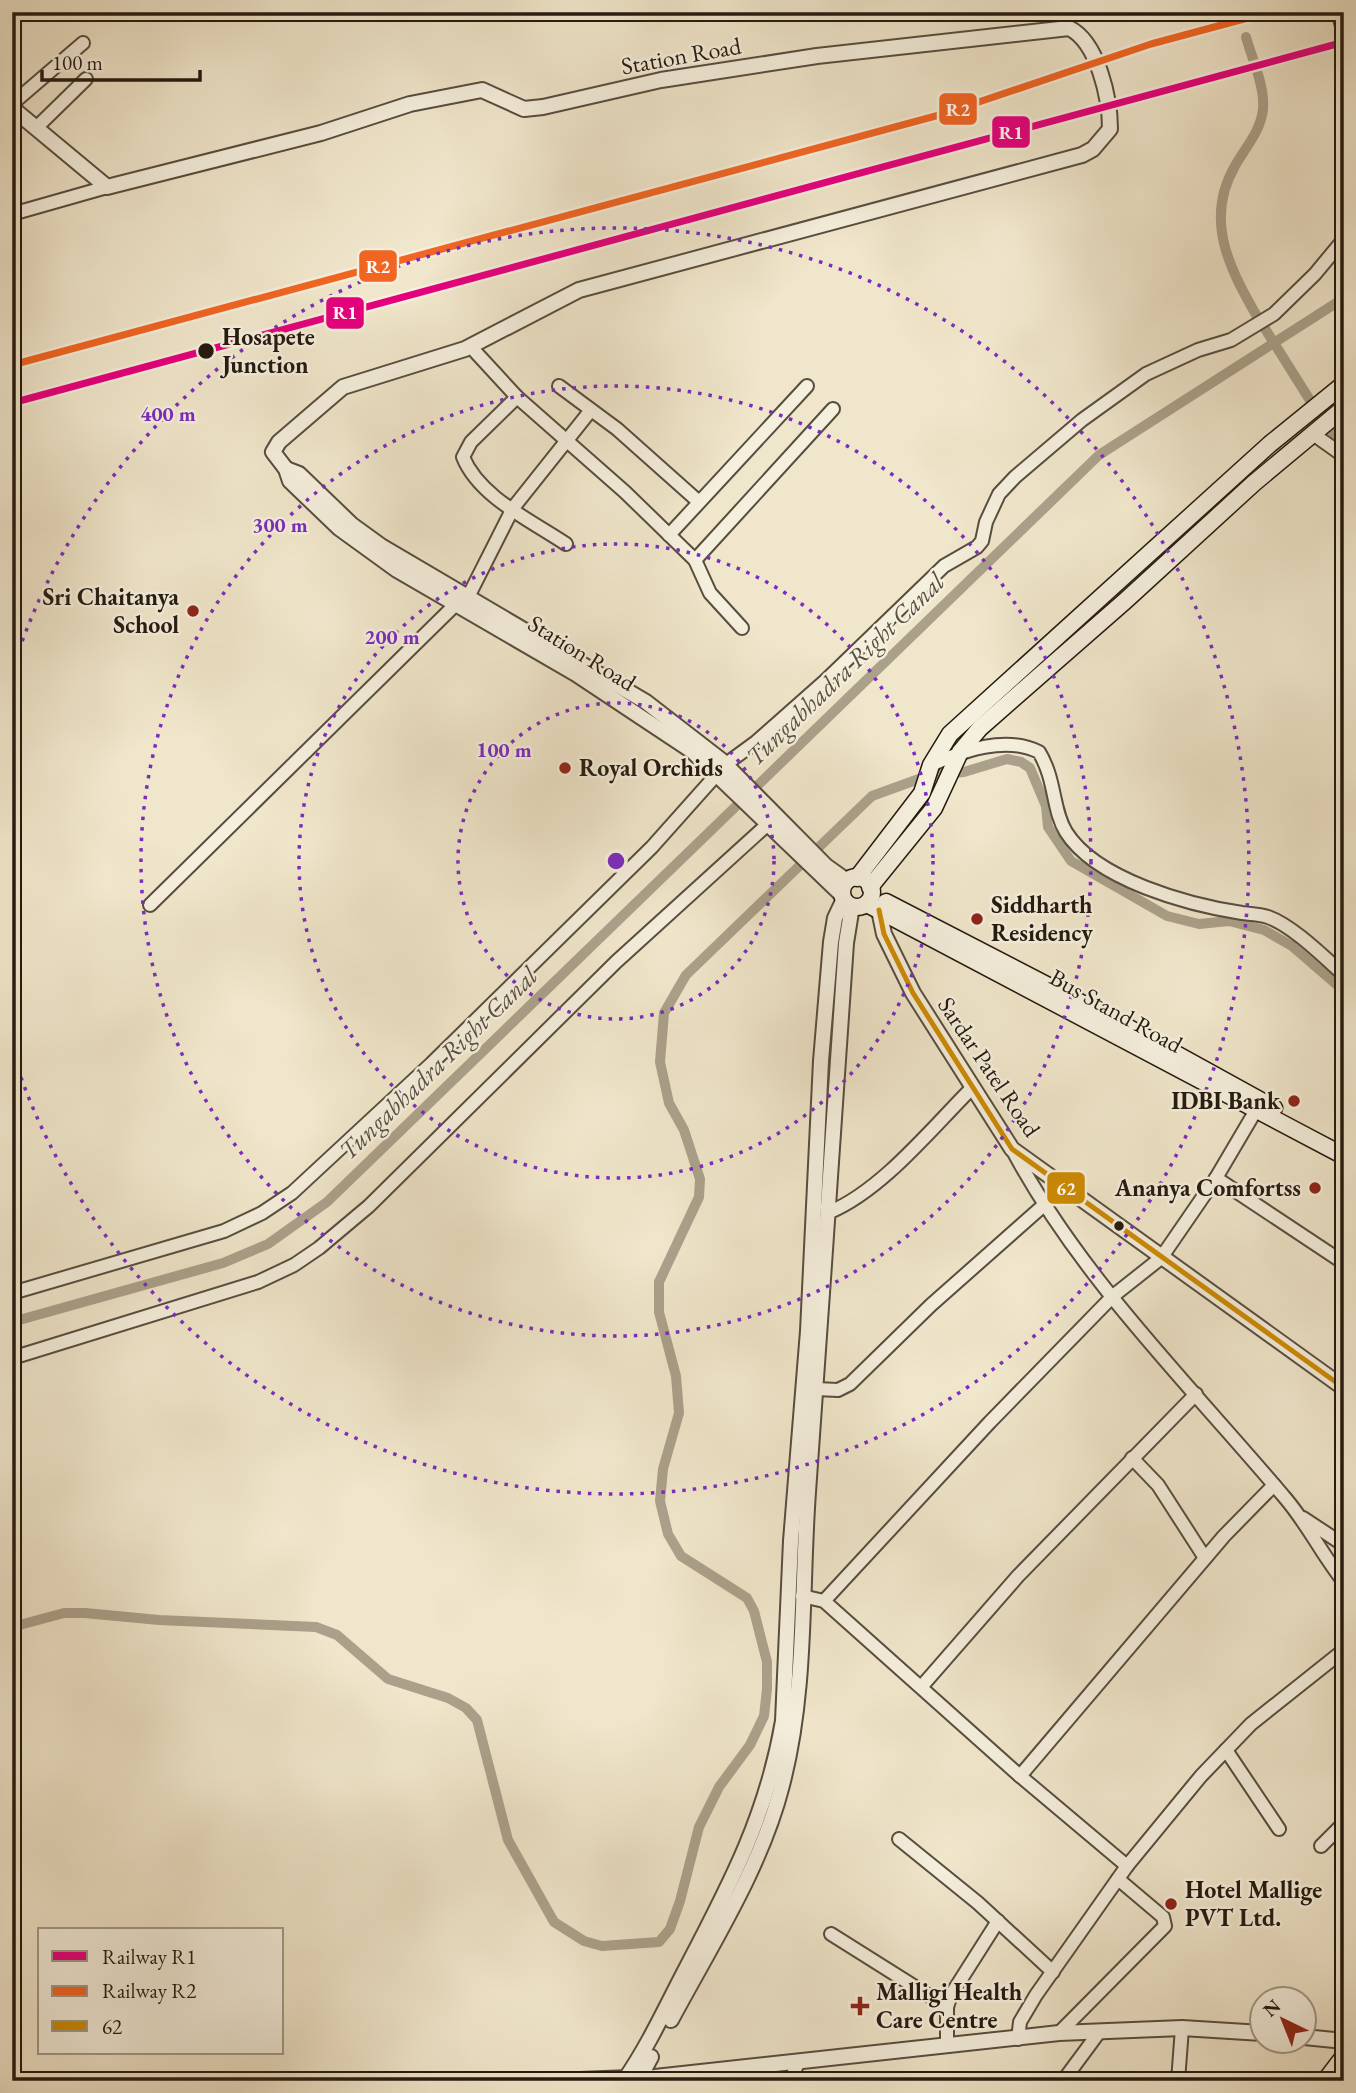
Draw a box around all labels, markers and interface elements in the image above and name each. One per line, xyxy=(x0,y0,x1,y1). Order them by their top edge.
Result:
street label: Station Road xyxy=(619,30,744,81)
scale bar xyxy=(42,38,200,82)
text: 100 m xyxy=(52,49,103,76)
line badge: R2 xyxy=(938,92,978,126)
text: R2 xyxy=(946,97,970,122)
line badge: R1 xyxy=(991,115,1031,149)
text: R1 xyxy=(999,120,1023,145)
line badge: R2 xyxy=(358,249,398,283)
text: R2 xyxy=(366,254,390,279)
line badge: R1 xyxy=(325,296,365,330)
text: R1 xyxy=(333,300,357,325)
place label: Hosapete Junction xyxy=(220,321,315,380)
marker: Hosapete Junction xyxy=(196,341,216,361)
text: 400 m xyxy=(140,400,196,427)
text: 300 m xyxy=(252,511,308,538)
water label: Tungabhadra Right Canal xyxy=(738,565,952,773)
place label: Sri Chaitanya School xyxy=(42,581,179,640)
marker: Sri Chaitanya School xyxy=(185,603,201,619)
street label: Station Road xyxy=(523,607,643,698)
text: 200 m xyxy=(364,623,420,650)
text: 100 m xyxy=(476,736,532,763)
place label: Royal Orchids xyxy=(579,752,723,784)
marker: Royal Orchids xyxy=(557,760,573,776)
centre of rings xyxy=(604,849,628,873)
place label: Siddharth Residency xyxy=(991,889,1093,949)
marker: Siddharth Residency xyxy=(969,911,985,927)
water label: Tungabhadra Right Canal xyxy=(331,959,545,1167)
street label: Bus Stand Road xyxy=(1044,961,1189,1060)
street label: Sardar Patel Road xyxy=(931,991,1048,1143)
place label: IDBI Bank xyxy=(1171,1085,1281,1116)
marker: IDBI Bank xyxy=(1286,1093,1302,1109)
line badge: 62 xyxy=(1046,1171,1086,1205)
place label: Ananya Comfortss xyxy=(1114,1172,1301,1204)
text: 62 xyxy=(1056,1176,1076,1201)
marker: Ananya Comfortss xyxy=(1307,1180,1323,1196)
unlabelled marker xyxy=(1112,1219,1126,1233)
place label: Hotel Mallige PVT Ltd. xyxy=(1185,1874,1322,1933)
marker: Hotel Mallige PVT Ltd. xyxy=(1163,1896,1179,1912)
legend xyxy=(38,1928,284,2054)
text: Railway R1 xyxy=(102,1943,196,1970)
place label: Malligi Health Care Centre xyxy=(876,1976,1023,2035)
text: Railway R2 xyxy=(102,1977,196,2004)
north arrow xyxy=(1248,1984,1318,2054)
text: N xyxy=(1258,1993,1286,2022)
marker: Malligi Health Care Centre xyxy=(850,1996,870,2016)
text: 62 xyxy=(102,2013,122,2040)

